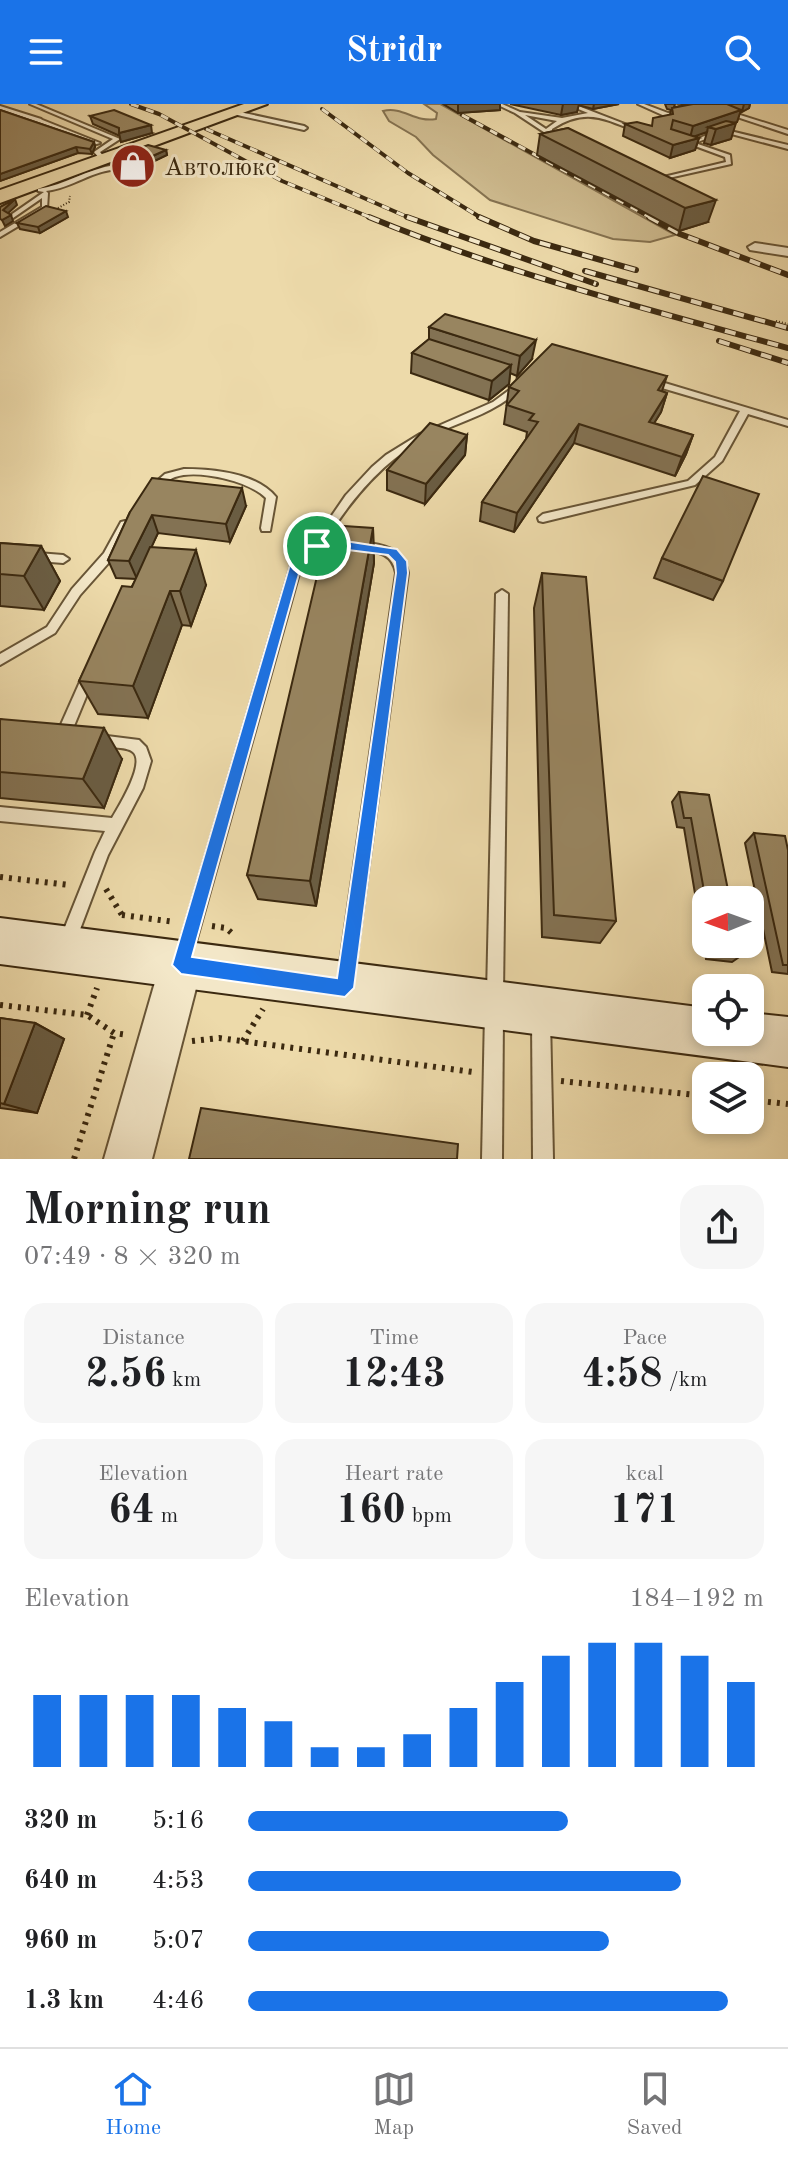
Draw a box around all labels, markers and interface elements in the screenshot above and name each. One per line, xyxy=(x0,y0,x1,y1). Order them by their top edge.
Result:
icon: menu xyxy=(24,30,68,74)
icon: search xyxy=(720,30,764,74)
text: Stridr xyxy=(346,34,442,70)
shop icon: Автолюкс xyxy=(109,142,157,190)
place label: Автолюкс xyxy=(164,155,276,181)
pin xyxy=(283,512,351,580)
icon: arrive xyxy=(295,524,339,568)
north arrow xyxy=(692,886,764,958)
map controls xyxy=(692,886,764,1134)
button: locate xyxy=(692,974,764,1046)
button: layers xyxy=(692,1062,764,1134)
button: share xyxy=(680,1185,764,1269)
text: Morning run xyxy=(24,1189,271,1233)
text: 07:49 · 8 × 320 m xyxy=(24,1244,241,1270)
text: Distance xyxy=(102,1327,185,1349)
text: Time xyxy=(369,1327,419,1349)
text: Pace xyxy=(622,1327,667,1349)
text: 2.56 xyxy=(85,1356,166,1396)
text: 12:43 xyxy=(342,1356,446,1396)
text: 4:58 xyxy=(582,1356,663,1396)
text: km xyxy=(166,1369,201,1391)
text: /km xyxy=(663,1369,708,1391)
text: Elevation xyxy=(99,1463,188,1485)
text: Heart rate xyxy=(345,1463,443,1485)
text: kcal xyxy=(626,1463,664,1485)
text: 64 xyxy=(108,1492,155,1532)
text: 160 xyxy=(336,1492,406,1532)
text: 171 xyxy=(610,1492,679,1532)
text: m xyxy=(155,1505,178,1527)
text: bpm xyxy=(406,1505,452,1527)
text: Elevation xyxy=(24,1586,130,1612)
text: 184–192 m xyxy=(629,1586,764,1612)
text: 320 m xyxy=(24,1808,97,1834)
text: 5:16 xyxy=(152,1808,205,1834)
text: 640 m xyxy=(24,1868,97,1894)
text: 4:53 xyxy=(152,1868,205,1894)
text: 960 m xyxy=(24,1928,97,1954)
text: 5:07 xyxy=(152,1928,205,1954)
text: 1.3 km xyxy=(24,1988,104,2014)
text: 4:46 xyxy=(152,1988,205,2014)
tab: Home xyxy=(105,2067,161,2142)
tab: Map xyxy=(372,2067,416,2142)
tab: Saved xyxy=(627,2067,683,2142)

